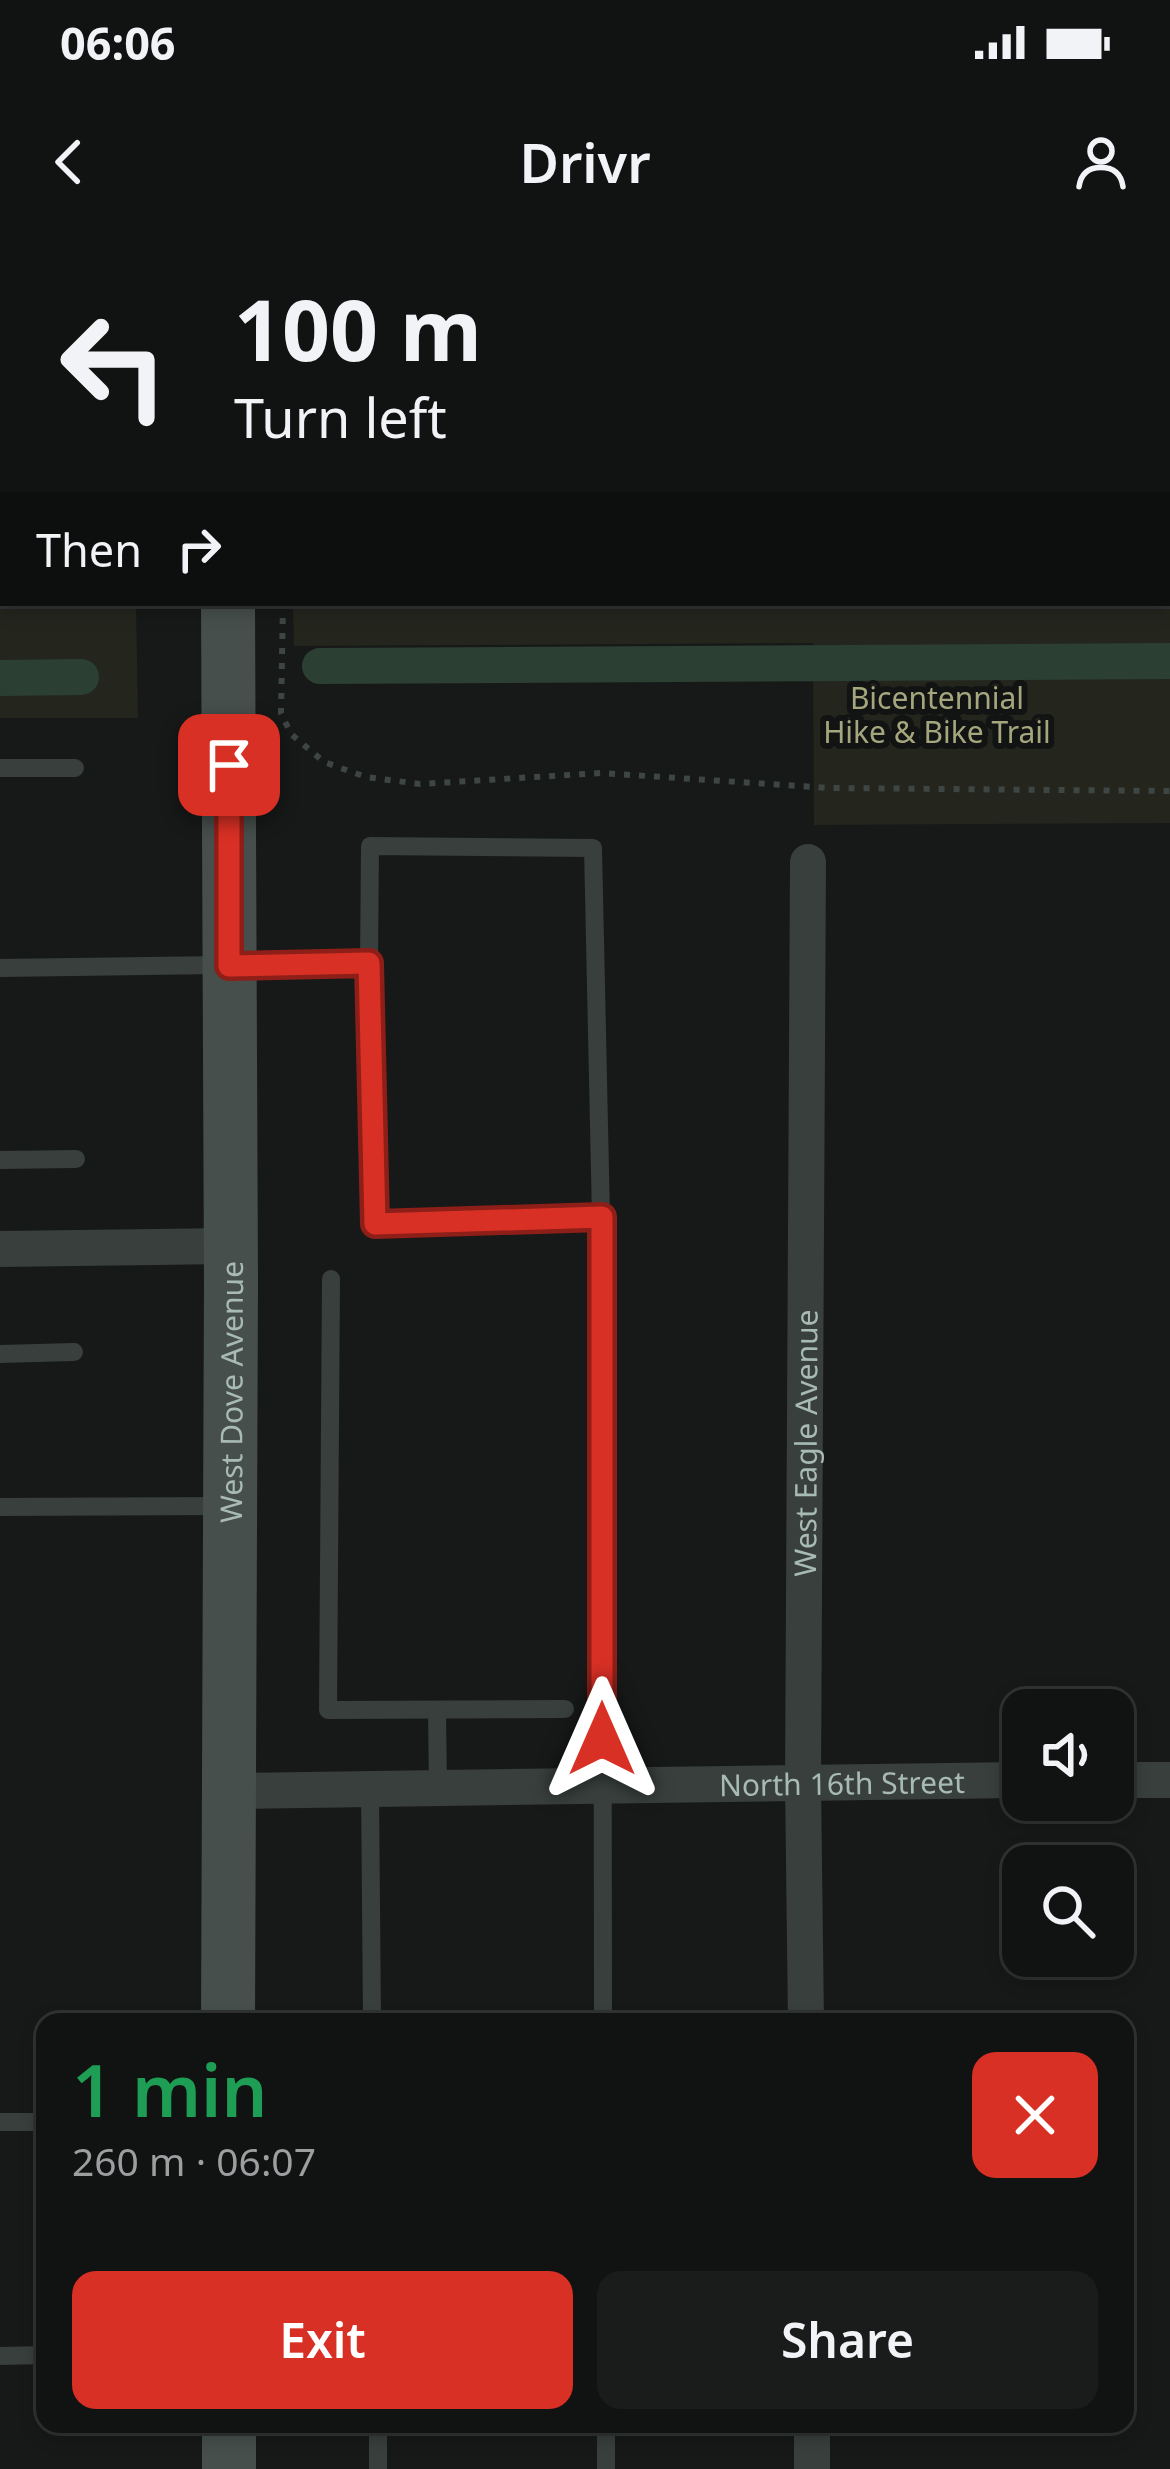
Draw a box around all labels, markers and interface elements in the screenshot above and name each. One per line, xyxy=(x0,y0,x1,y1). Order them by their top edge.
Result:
text: 06:06 xyxy=(60,12,176,73)
text: Drivr xyxy=(519,125,651,199)
icon: back xyxy=(36,129,102,195)
icon: person xyxy=(1068,129,1134,195)
text: 100 m xyxy=(234,271,482,386)
icon: left xyxy=(36,288,192,444)
text: Turn left xyxy=(234,380,447,454)
icon: right xyxy=(166,516,232,582)
text: Then xyxy=(36,519,142,580)
park label: Bicentennial Hike & Bike Trail xyxy=(823,677,1051,752)
pin xyxy=(178,714,280,816)
icon: arrive xyxy=(196,732,262,798)
street label: West Dove Avenue xyxy=(210,1261,252,1523)
street label: West Eagle Avenue xyxy=(784,1309,826,1577)
position arrow xyxy=(539,1676,665,1802)
map controls xyxy=(1002,1689,1134,1977)
button: sound xyxy=(1002,1689,1134,1821)
street label: North 16th Street xyxy=(719,1760,965,1805)
button: search xyxy=(1002,1845,1134,1977)
text: 1 min xyxy=(72,2040,267,2138)
button: close xyxy=(972,2052,1098,2178)
text: 260 m · 06:07 xyxy=(72,2134,316,2187)
button: Exit xyxy=(72,2271,573,2409)
button: Share xyxy=(597,2271,1098,2409)

